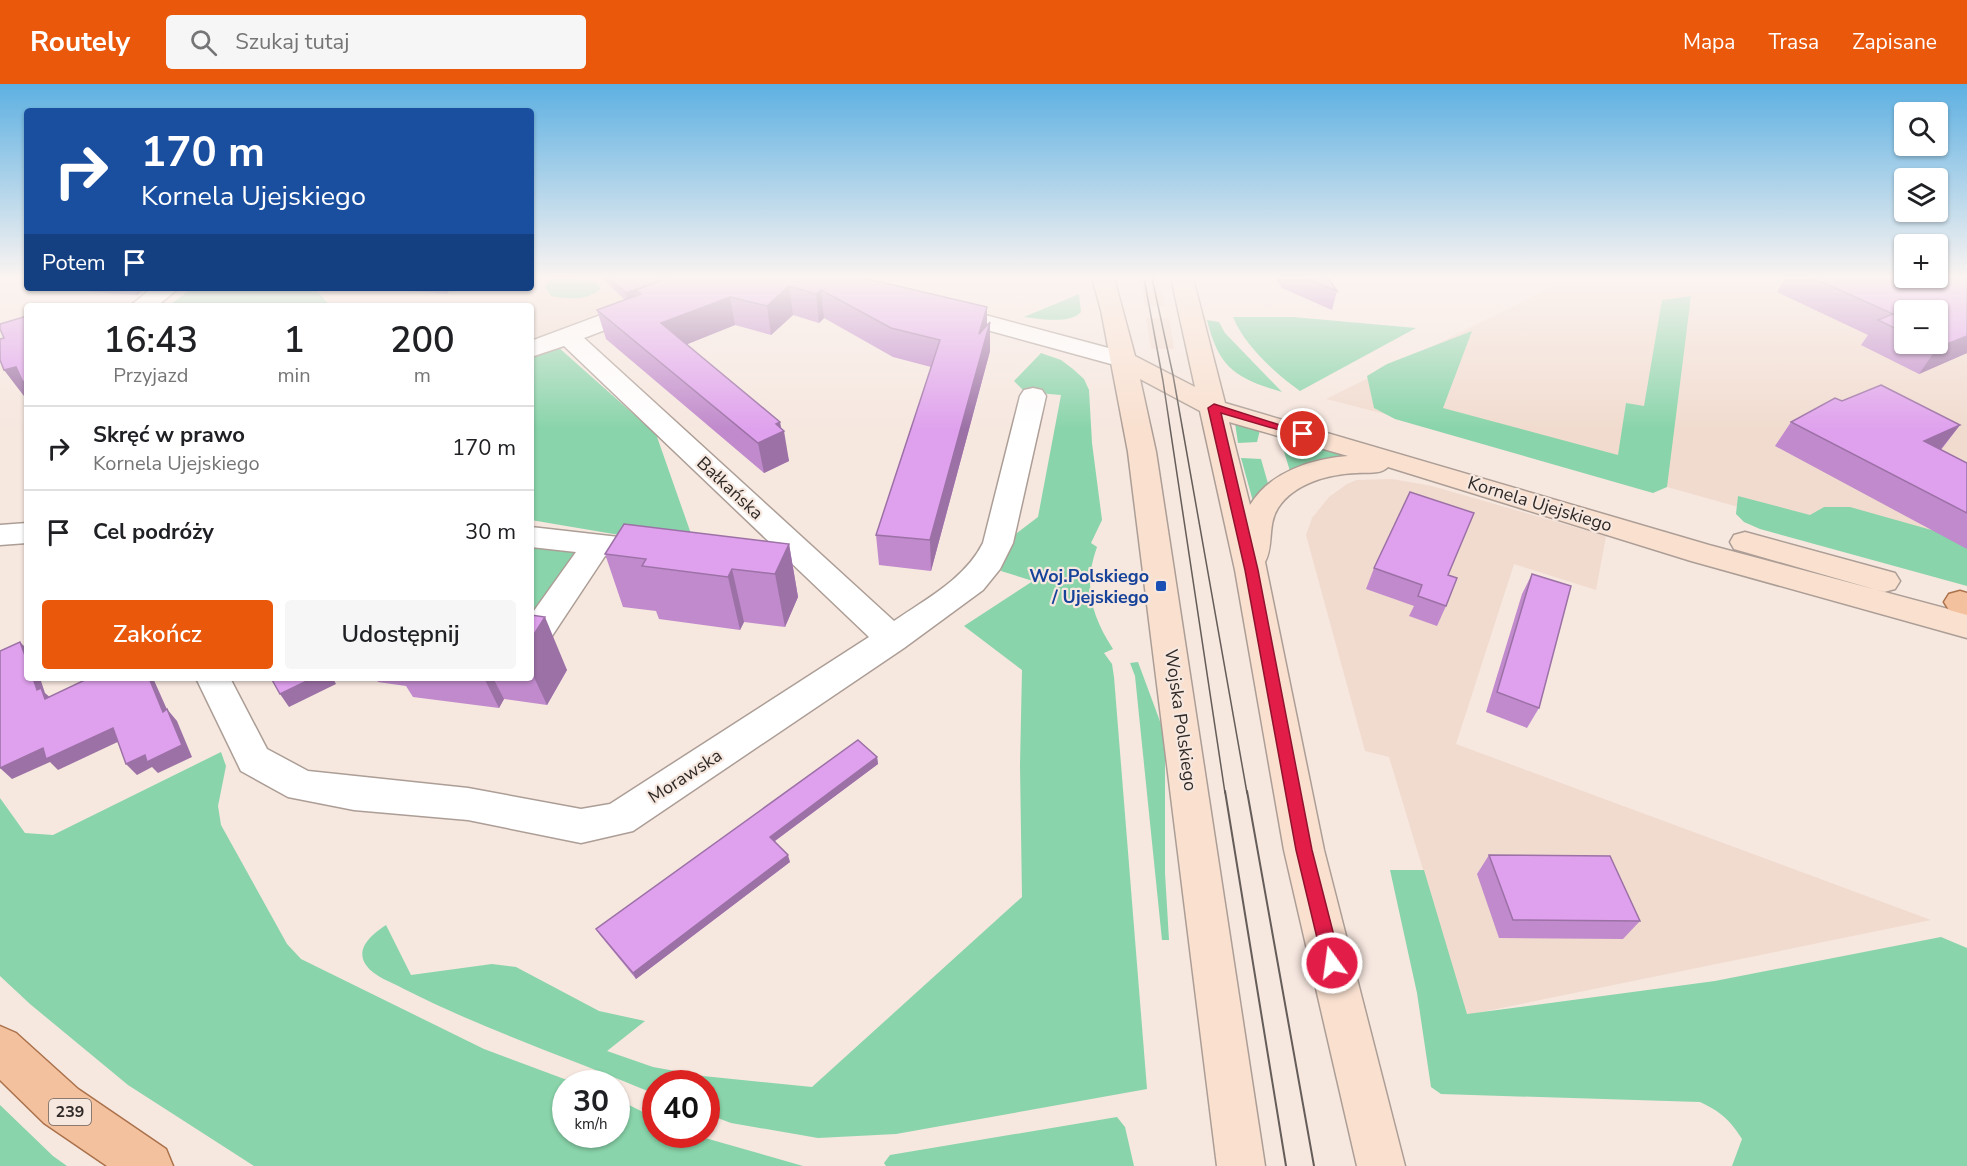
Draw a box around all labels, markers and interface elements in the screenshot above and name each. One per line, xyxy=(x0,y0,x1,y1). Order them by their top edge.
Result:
search box xyxy=(166,15,586,69)
text: Routely xyxy=(30,23,130,61)
icon: search xyxy=(187,26,220,59)
text: Szukaj tutaj xyxy=(235,27,349,57)
text: Mapa xyxy=(1683,28,1735,56)
text: Trasa xyxy=(1768,28,1819,56)
text: Zapisane xyxy=(1852,28,1937,56)
map controls xyxy=(1894,102,1948,354)
button: search xyxy=(1894,102,1948,156)
text: 170 m xyxy=(141,124,265,181)
icon: right xyxy=(42,132,120,210)
button: layers xyxy=(1894,168,1948,222)
text: Kornela Ujejskiego xyxy=(141,178,366,215)
button: + xyxy=(1894,234,1948,288)
icon: arrive xyxy=(118,246,151,279)
text: Potem xyxy=(42,248,106,278)
button: − xyxy=(1894,300,1948,354)
text: 16:43 xyxy=(103,316,198,365)
text: 1 xyxy=(283,316,305,365)
text: 200 xyxy=(390,316,455,365)
text: Przyjazd xyxy=(113,362,188,389)
text: min xyxy=(278,362,311,389)
text: m xyxy=(414,362,431,389)
pin xyxy=(1277,408,1328,459)
icon: arrive xyxy=(1286,417,1319,450)
text: Skręć w prawo xyxy=(93,420,245,450)
icon: right xyxy=(42,432,75,465)
text: 170 m xyxy=(452,433,516,463)
text: Kornela Ujejskiego xyxy=(93,450,260,477)
street label: Bałkańska xyxy=(692,451,768,525)
street label: Kornela Ujejskiego xyxy=(1465,471,1615,537)
icon: arrive xyxy=(42,516,75,549)
text: Cel podróży xyxy=(93,517,214,547)
text: 30 m xyxy=(465,517,516,547)
place label: Woj.Polskiego / Ujejskiego xyxy=(1029,564,1149,609)
marker: Woj.Polskiego / Ujejskiego xyxy=(1154,579,1168,593)
button: Zakończ xyxy=(42,600,273,669)
button: Udostępnij xyxy=(285,600,516,669)
street label: Wojska Polskiego xyxy=(1159,648,1203,792)
street label: Morawska xyxy=(644,743,726,809)
position arrow xyxy=(1300,931,1364,995)
speed limit sign: 40 xyxy=(642,1070,720,1148)
text: 30 xyxy=(573,1081,609,1122)
road number: 239 xyxy=(49,1099,91,1125)
text: km/h xyxy=(574,1114,608,1134)

